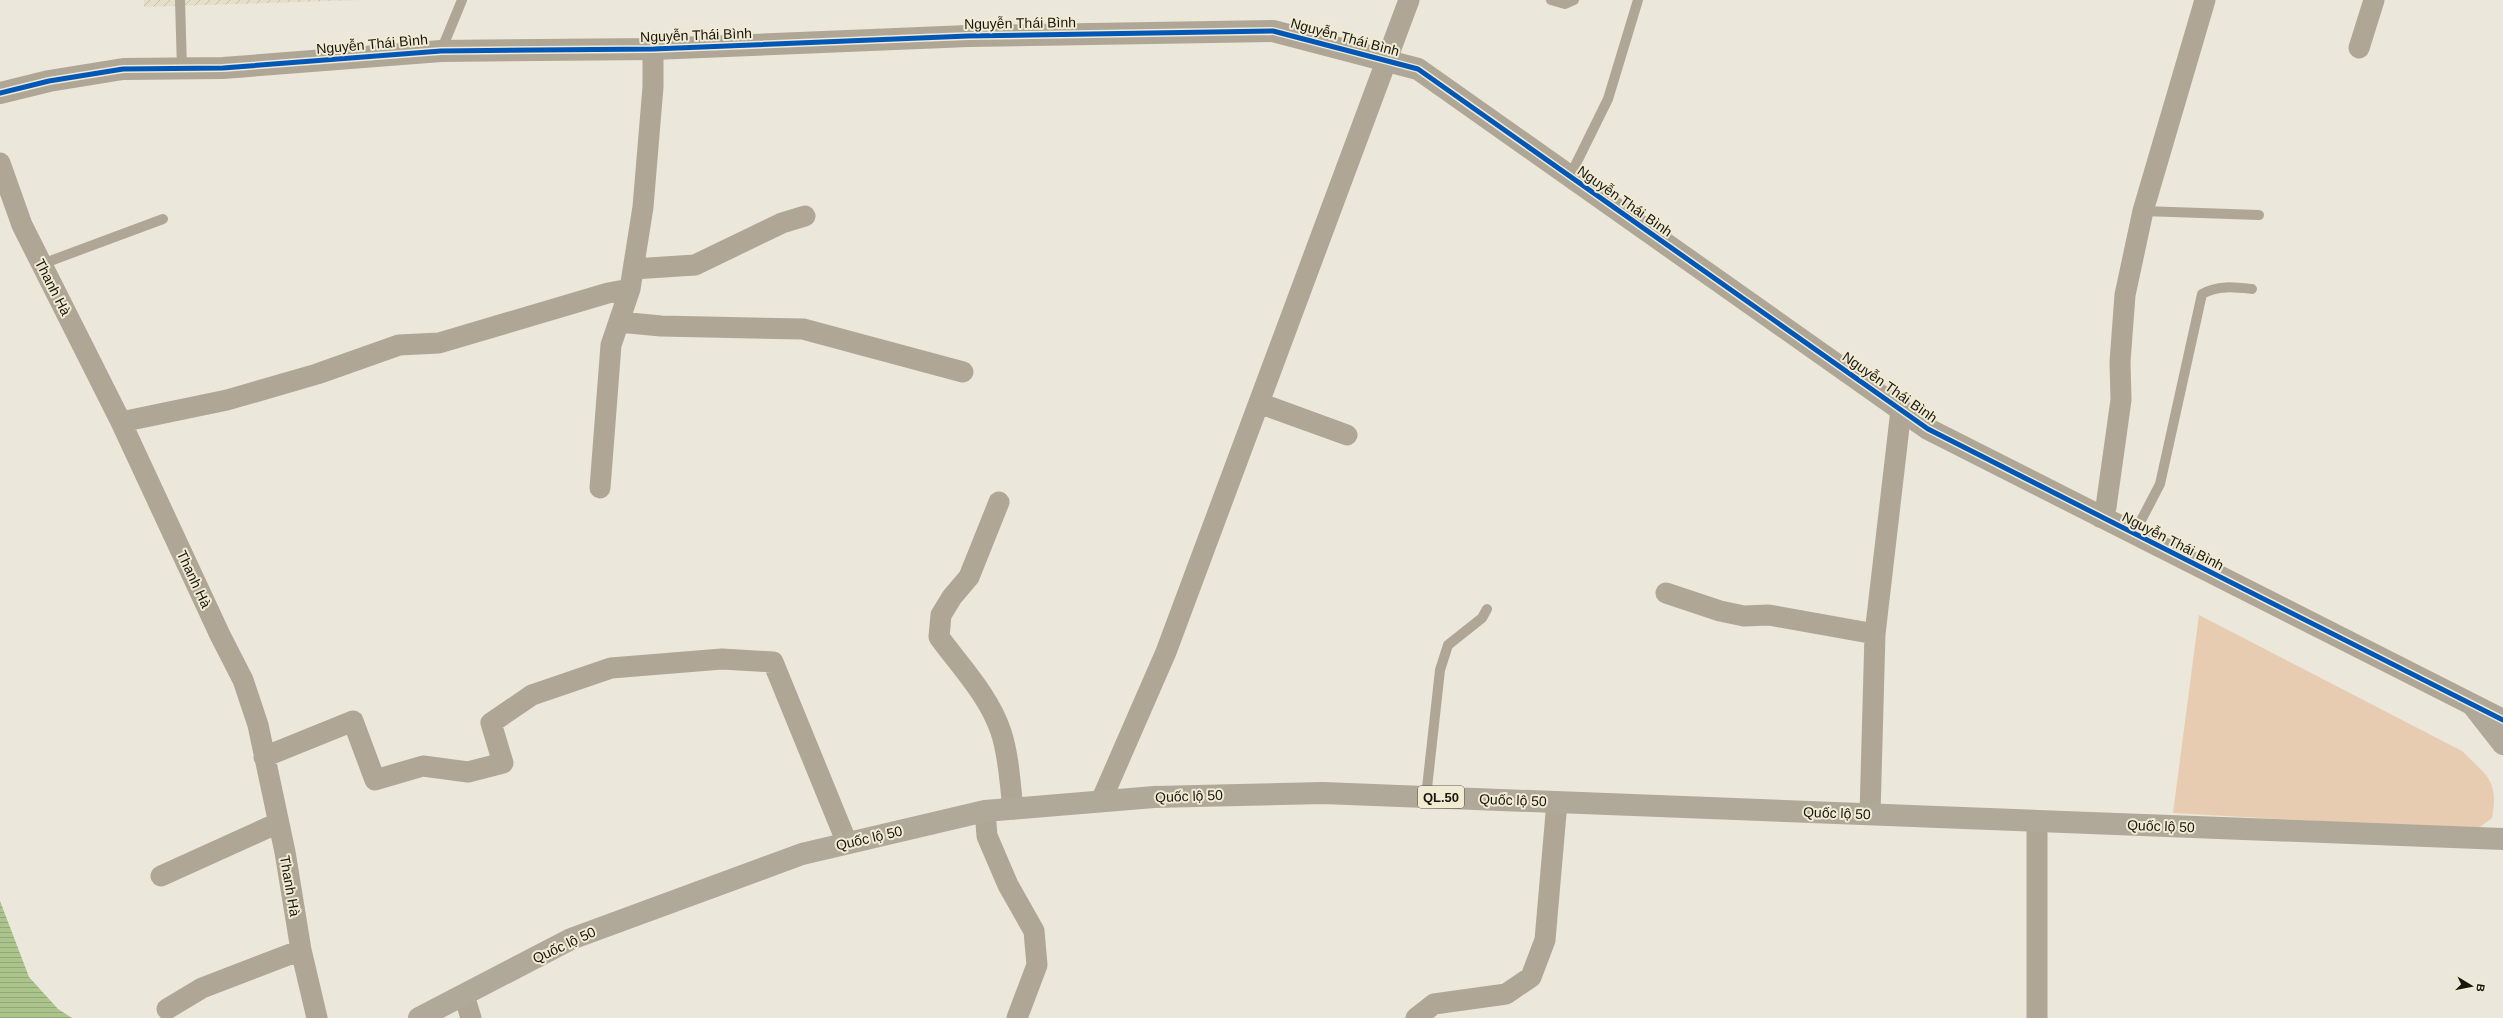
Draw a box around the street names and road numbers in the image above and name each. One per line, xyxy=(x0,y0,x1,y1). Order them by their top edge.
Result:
street label: Nguyễn Thái Bình xyxy=(964,14,1076,32)
street label: Nguyễn Thái Bình xyxy=(1289,15,1401,59)
street label: Nguyễn Thái Bình xyxy=(640,25,752,45)
street label: Nguyễn Thái Bình xyxy=(316,31,428,57)
street label: Nguyễn Thái Bình xyxy=(1575,162,1675,240)
street label: Thanh Hà xyxy=(32,256,74,318)
street label: Nguyễn Thái Bình xyxy=(1840,348,1940,426)
street label: Nguyễn Thái Bình xyxy=(2120,508,2226,574)
street label: Thanh Hà xyxy=(174,548,214,610)
road number: QL.50 xyxy=(1418,786,1464,808)
street label: Quốc lộ 50 xyxy=(1155,787,1223,805)
street label: Quốc lộ 50 xyxy=(1479,791,1547,809)
street label: Quốc lộ 50 xyxy=(1803,804,1871,822)
street label: Quốc lộ 50 xyxy=(2127,817,2195,835)
street label: Quốc lộ 50 xyxy=(834,823,904,853)
street label: Thanh Hà xyxy=(277,854,303,918)
street label: Quốc lộ 50 xyxy=(530,923,598,967)

